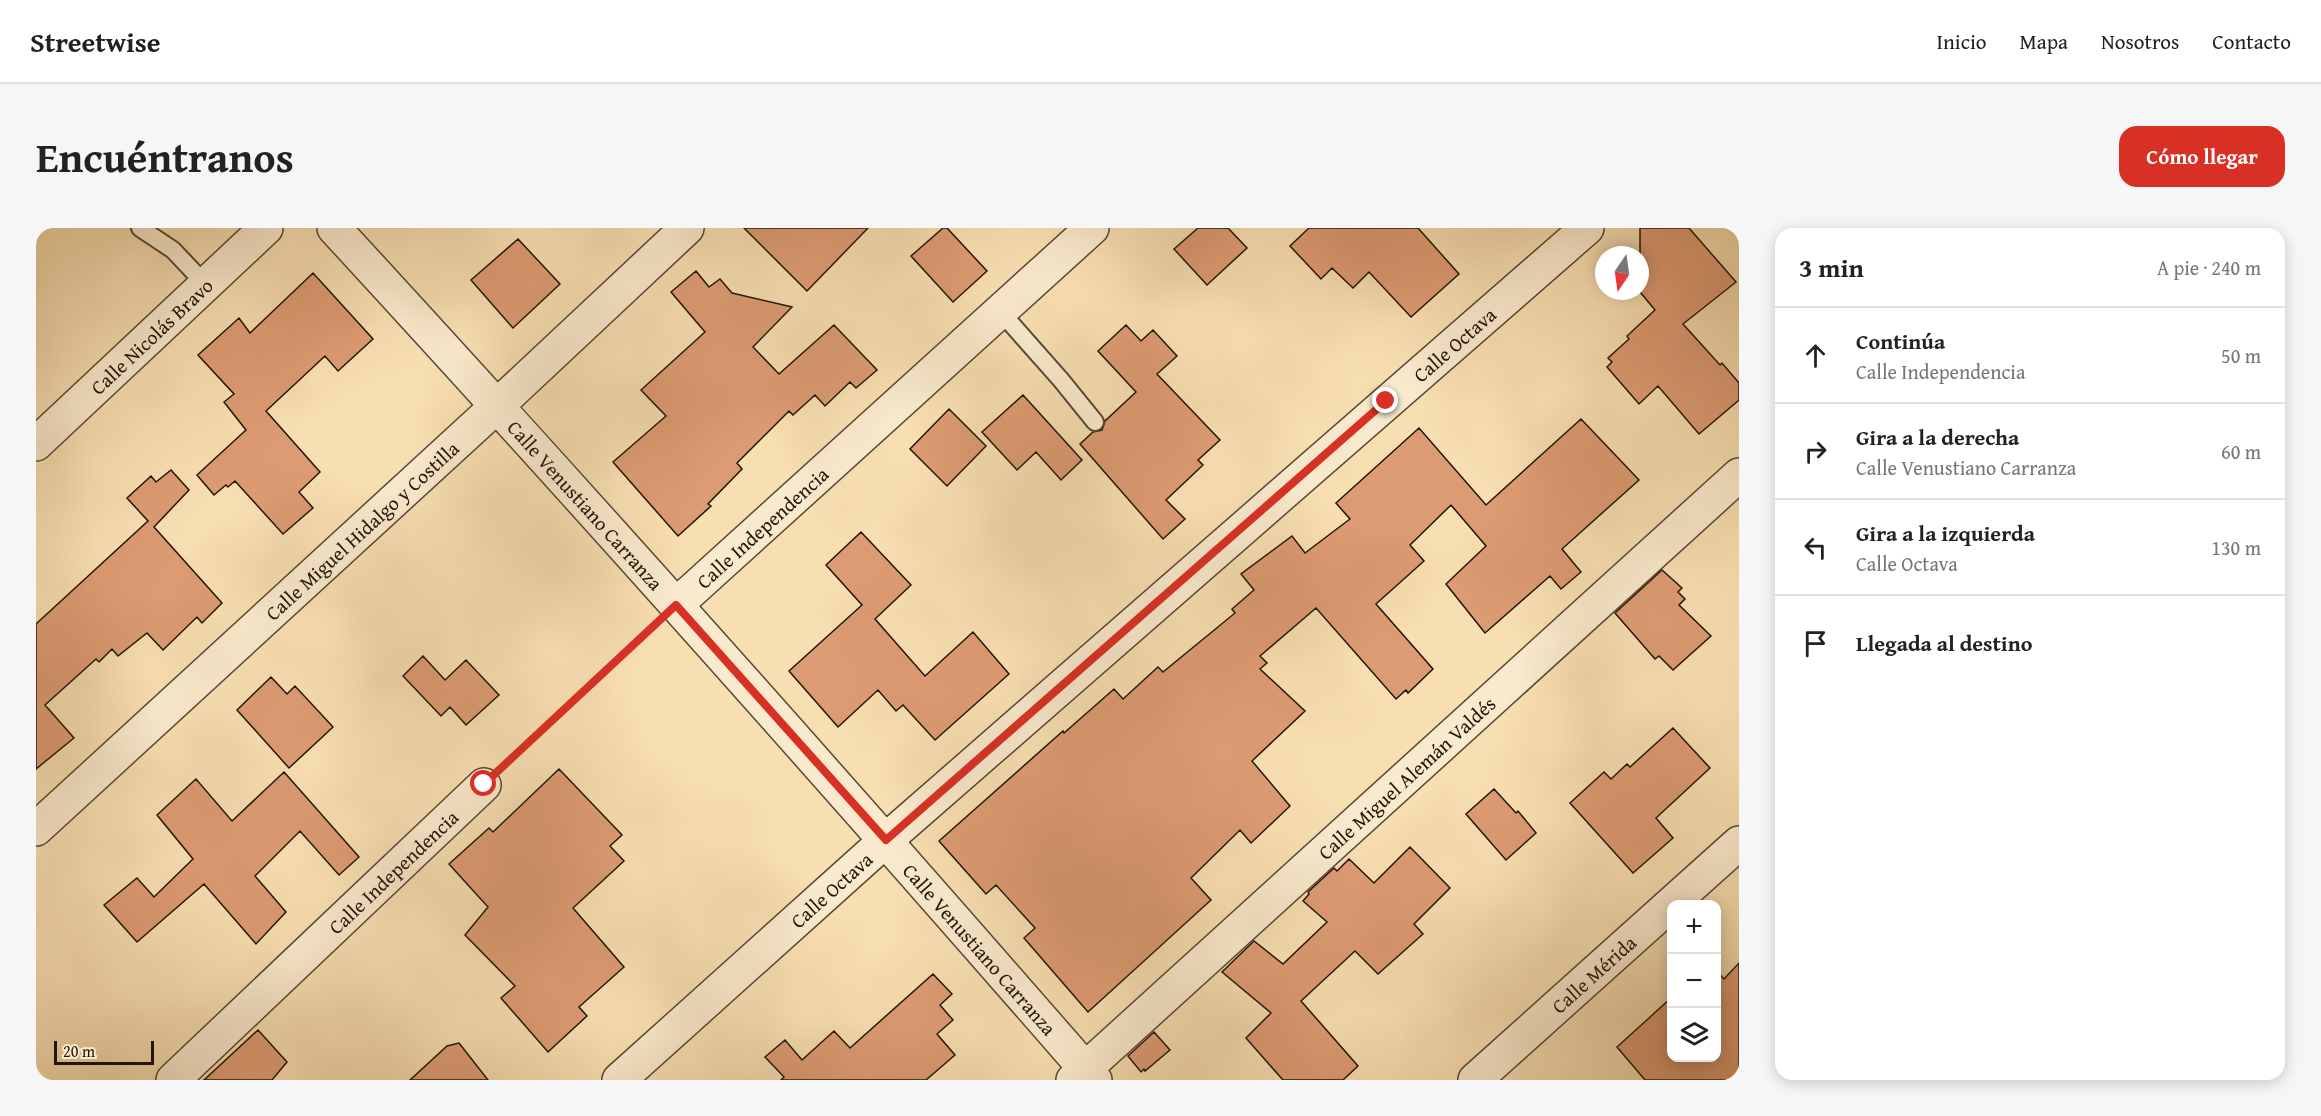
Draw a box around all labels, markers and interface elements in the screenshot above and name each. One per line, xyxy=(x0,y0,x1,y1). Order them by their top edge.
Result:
text: Streetwise xyxy=(30,21,160,62)
text: Inicio xyxy=(1937,26,1987,57)
text: Mapa xyxy=(2020,26,2068,57)
text: Nosotros xyxy=(2101,26,2179,57)
text: Contacto xyxy=(2212,26,2291,57)
text: Encuéntranos xyxy=(36,126,294,187)
button: Cómo llegar xyxy=(2119,126,2285,187)
north arrow xyxy=(1595,246,1649,300)
text: 3 min xyxy=(1799,248,1864,287)
text: A pie · 240 m xyxy=(2157,253,2261,282)
street label: Calle Nicolás Bravo xyxy=(83,271,219,401)
street label: Calle Octava xyxy=(1406,299,1502,388)
text: Continúa xyxy=(1856,325,1945,357)
icon: ahead xyxy=(1799,339,1832,372)
text: 50 m xyxy=(2221,341,2261,370)
text: Calle Independencia xyxy=(1856,357,2025,386)
route end xyxy=(1372,387,1398,413)
street label: Calle Venustiano Carranza xyxy=(501,413,671,596)
text: Gira a la derecha xyxy=(1856,421,2019,453)
street label: Calle Miguel Hidalgo y Costilla xyxy=(258,433,465,627)
icon: right xyxy=(1799,435,1832,468)
text: 60 m xyxy=(2221,437,2261,466)
text: Calle Venustiano Carranza xyxy=(1856,453,2076,482)
street label: Calle Independencia xyxy=(689,459,835,595)
text: Gira a la izquierda xyxy=(1856,517,2035,549)
icon: left xyxy=(1799,531,1832,564)
text: 130 m xyxy=(2211,533,2261,562)
text: Calle Octava xyxy=(1856,549,1958,578)
icon: arrive xyxy=(1799,627,1832,660)
text: Llegada al destino xyxy=(1856,627,2032,659)
street label: Calle Miguel Alemán Valdés xyxy=(1311,689,1501,866)
route start xyxy=(470,770,496,796)
street label: Calle Independencia xyxy=(321,802,465,940)
street label: Calle Octava xyxy=(783,844,879,934)
street label: Calle Venustiano Carranza xyxy=(897,856,1064,1041)
map controls xyxy=(1667,900,1721,1062)
button: + xyxy=(1667,900,1721,954)
street label: Calle Mérida xyxy=(1544,927,1643,1020)
button: − xyxy=(1667,954,1721,1008)
button: layers xyxy=(1667,1008,1721,1062)
scale bar xyxy=(54,1038,154,1066)
text: 20 m xyxy=(63,1039,95,1063)

